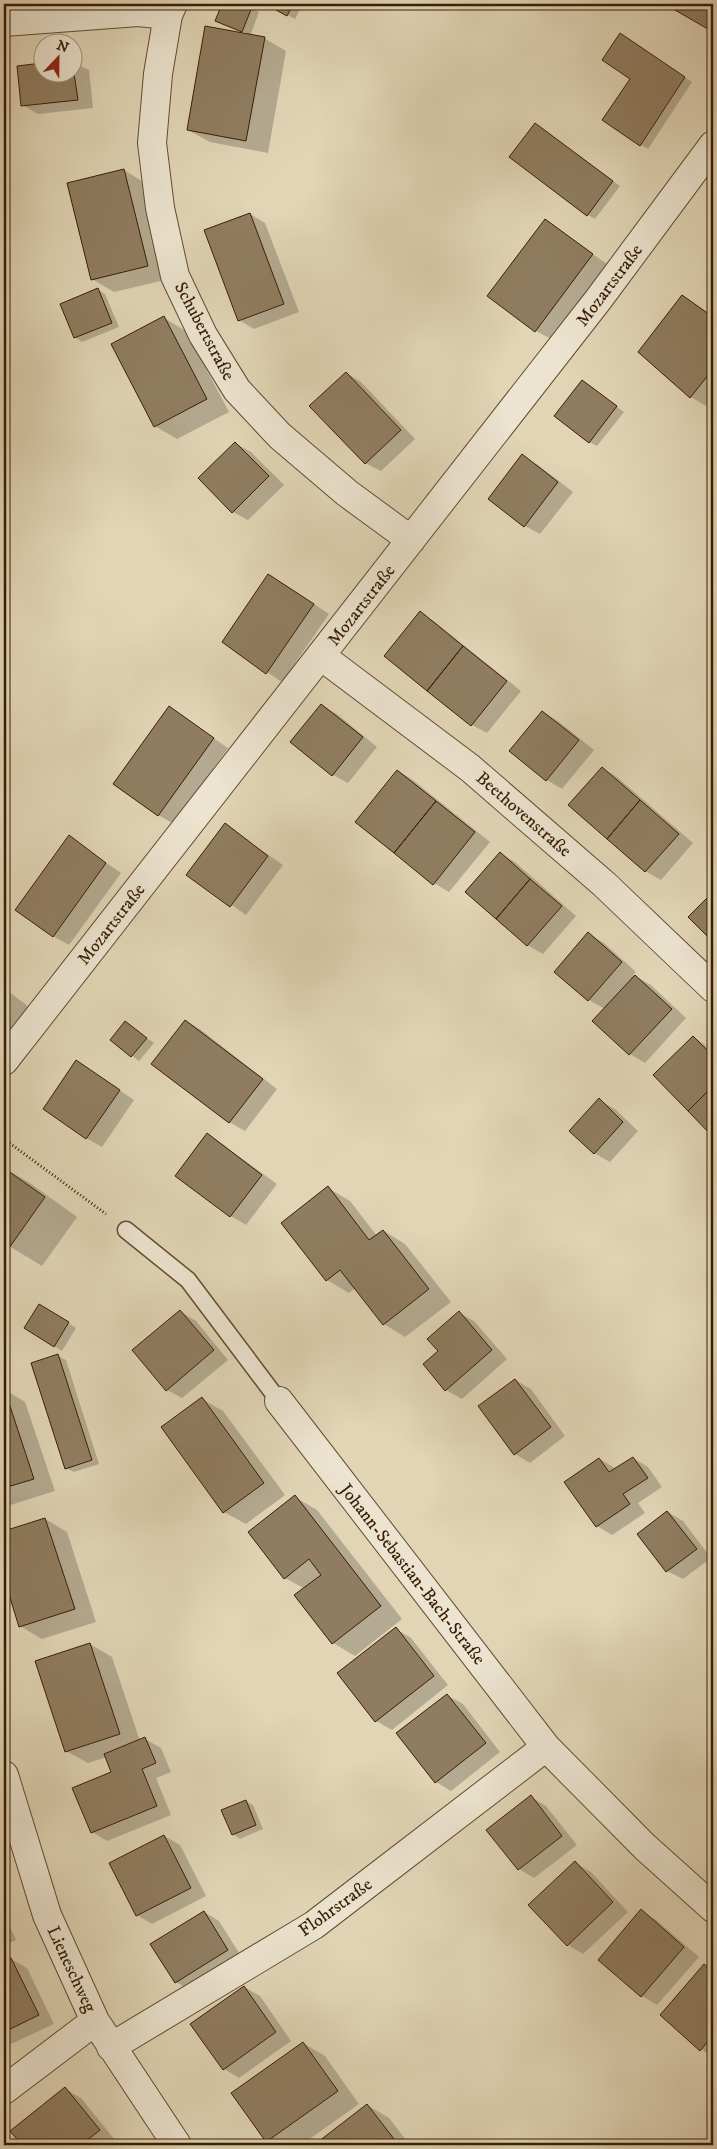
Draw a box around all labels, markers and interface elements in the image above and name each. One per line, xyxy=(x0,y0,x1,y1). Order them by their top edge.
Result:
north arrow xyxy=(32,32,82,82)
text: N xyxy=(54,36,72,58)
street label: Mozartstraße xyxy=(572,240,648,331)
street label: Schubertstraße xyxy=(169,279,239,384)
street label: Mozartstraße xyxy=(323,561,400,651)
street label: Beethovenstraße xyxy=(471,767,576,862)
street label: Mozartstraße xyxy=(73,880,150,970)
street label: Johann-Sebastian-Bach-Straße xyxy=(333,1478,490,1670)
street label: Flohrstraße xyxy=(294,1874,377,1942)
street label: Lieneschweg xyxy=(42,1923,101,2016)

